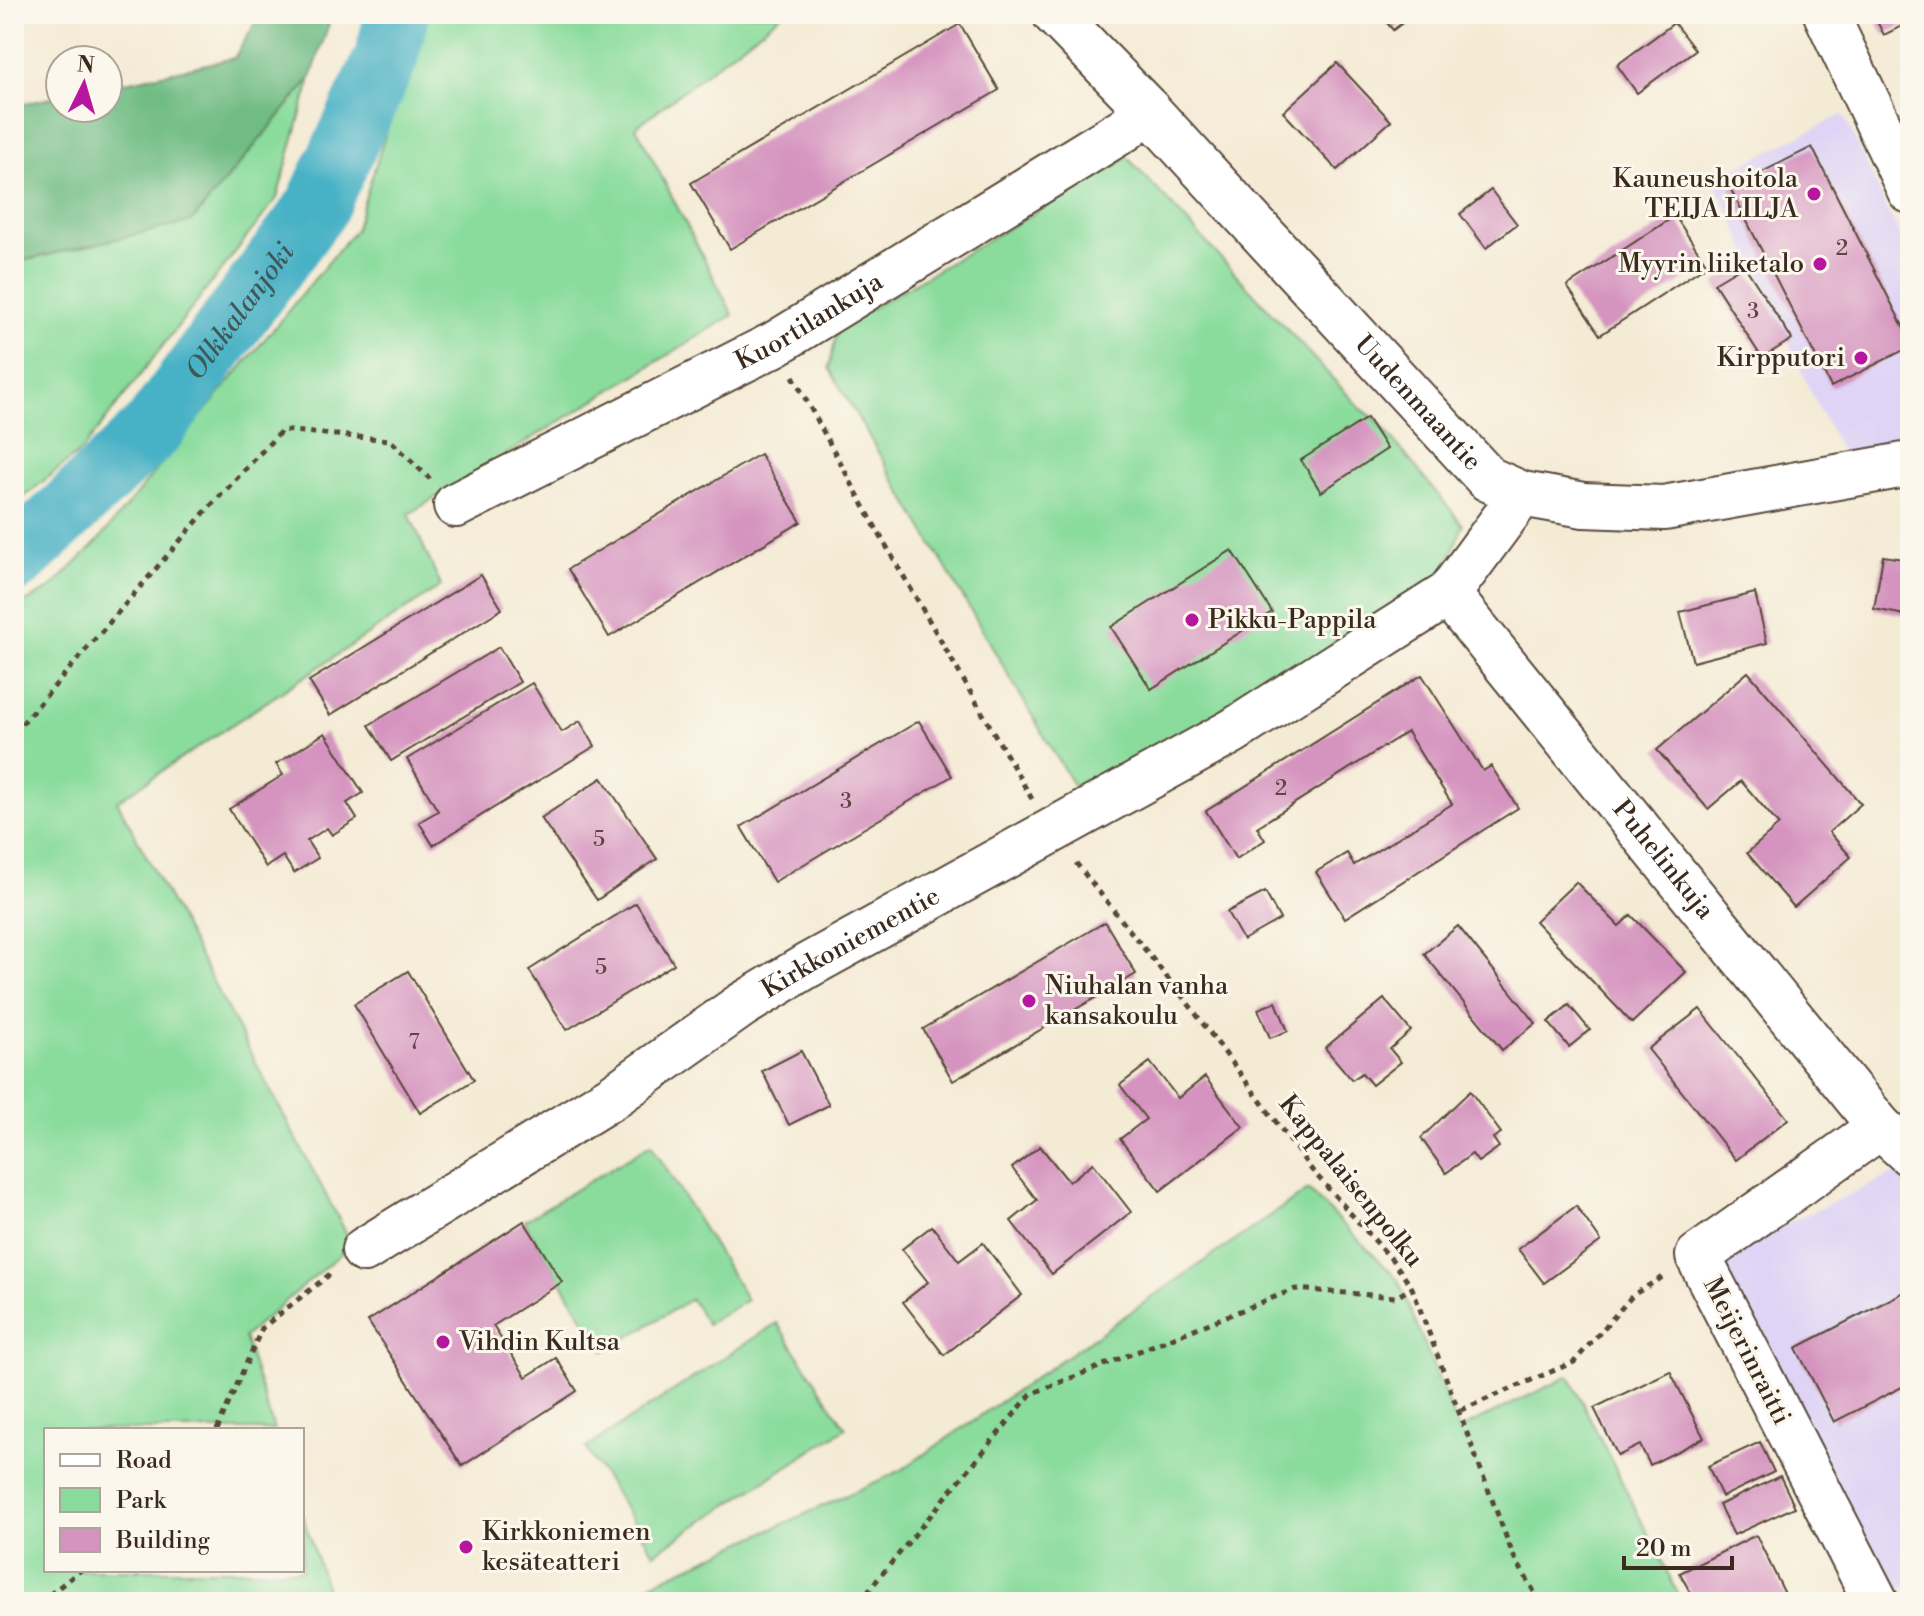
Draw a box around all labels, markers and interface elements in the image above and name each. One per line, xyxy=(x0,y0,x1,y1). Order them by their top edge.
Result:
north arrow xyxy=(44,44,124,124)
text: N xyxy=(76,51,96,80)
place label: Kauneushoitola TEIJA LILJA xyxy=(1612,163,1799,225)
marker: Kauneushoitola TEIJA LILJA xyxy=(1805,185,1823,203)
house number: 2 xyxy=(1836,235,1848,262)
water label: Olkkalanjoki xyxy=(178,236,302,387)
place label: Myyrin liiketalo xyxy=(1618,248,1804,280)
marker: Myyrin liiketalo xyxy=(1811,255,1829,273)
street label: Kuortilankuja xyxy=(730,265,889,377)
house number: 3 xyxy=(1747,298,1759,325)
street label: Uudenmaantie xyxy=(1348,329,1488,477)
place label: Kirpputori xyxy=(1717,342,1845,374)
marker: Kirpputori xyxy=(1852,349,1870,367)
place label: Pikku-Pappila xyxy=(1208,604,1377,636)
marker: Pikku-Pappila xyxy=(1183,611,1201,629)
house number: 2 xyxy=(1275,775,1287,802)
house number: 3 xyxy=(840,788,852,815)
street label: Puhelinkuja xyxy=(1606,794,1722,926)
house number: 5 xyxy=(593,826,605,853)
street label: Kirkkoniementie xyxy=(756,880,945,1006)
house number: 5 xyxy=(595,954,607,981)
place label: Niuhalan vanha kansakoulu xyxy=(1045,970,1229,1032)
marker: Niuhalan vanha kansakoulu xyxy=(1020,992,1038,1010)
house number: 7 xyxy=(408,1029,420,1056)
street label: Kappalaisenpolku xyxy=(1272,1088,1430,1274)
street label: Meijerinraitti xyxy=(1696,1272,1798,1430)
place label: Vihdin Kultsa xyxy=(458,1326,621,1358)
marker: Vihdin Kultsa xyxy=(434,1333,452,1351)
legend xyxy=(44,1428,304,1572)
text: Road xyxy=(116,1446,172,1476)
text: Park xyxy=(116,1486,167,1516)
place label: Kirkkoniemen kesäteatteri xyxy=(482,1516,651,1578)
scale bar xyxy=(1624,1520,1732,1570)
text: Building xyxy=(115,1526,210,1556)
text: 20 m xyxy=(1636,1534,1692,1564)
marker: Kirkkoniemen kesäteatteri xyxy=(457,1538,475,1556)

